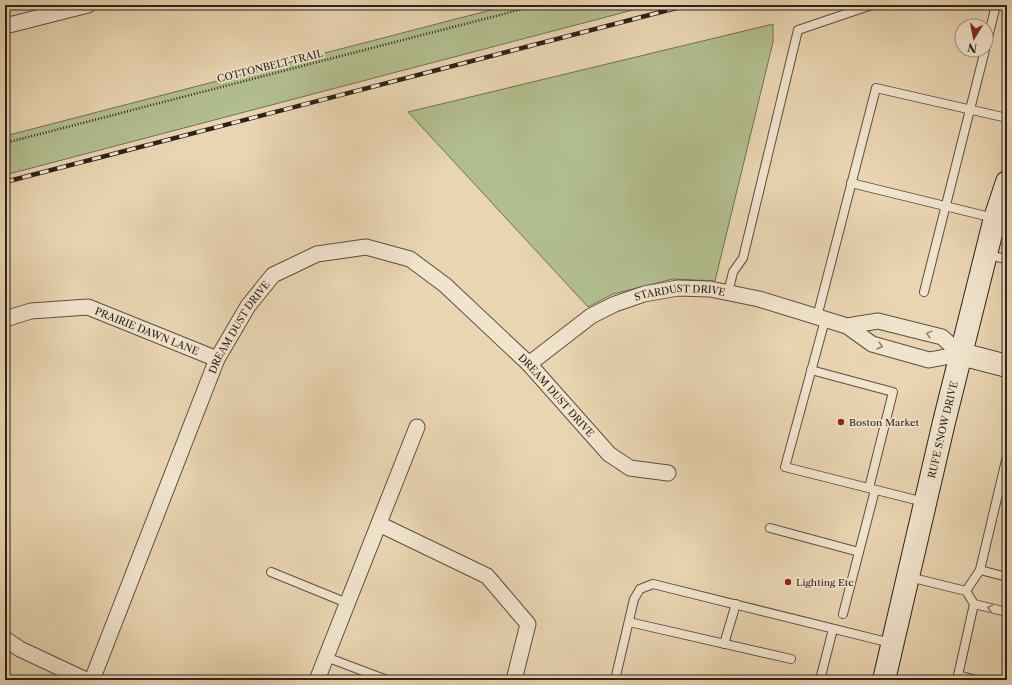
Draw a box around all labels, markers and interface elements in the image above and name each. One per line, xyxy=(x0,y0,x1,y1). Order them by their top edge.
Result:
north arrow xyxy=(954,18,994,58)
text: N xyxy=(966,40,978,56)
street label: COTTONBELT TRAIL xyxy=(216,46,325,85)
street label: DREAM DUST DRIVE xyxy=(205,278,272,375)
street label: STARDUST DRIVE xyxy=(632,281,727,303)
street label: PRAIRIE DAWN LANE xyxy=(93,304,201,358)
one-way arrow xyxy=(925,330,932,339)
one-way arrow xyxy=(877,342,883,350)
street label: DREAM DUST DRIVE xyxy=(516,351,597,440)
street label: RUFE SNOW DRIVE xyxy=(925,380,960,480)
place label: Boston Market xyxy=(849,416,919,429)
marker: Boston Market xyxy=(836,417,846,427)
place label: Lighting Etc xyxy=(796,576,854,589)
marker: Lighting Etc xyxy=(783,577,793,587)
one-way arrow xyxy=(987,604,994,612)

